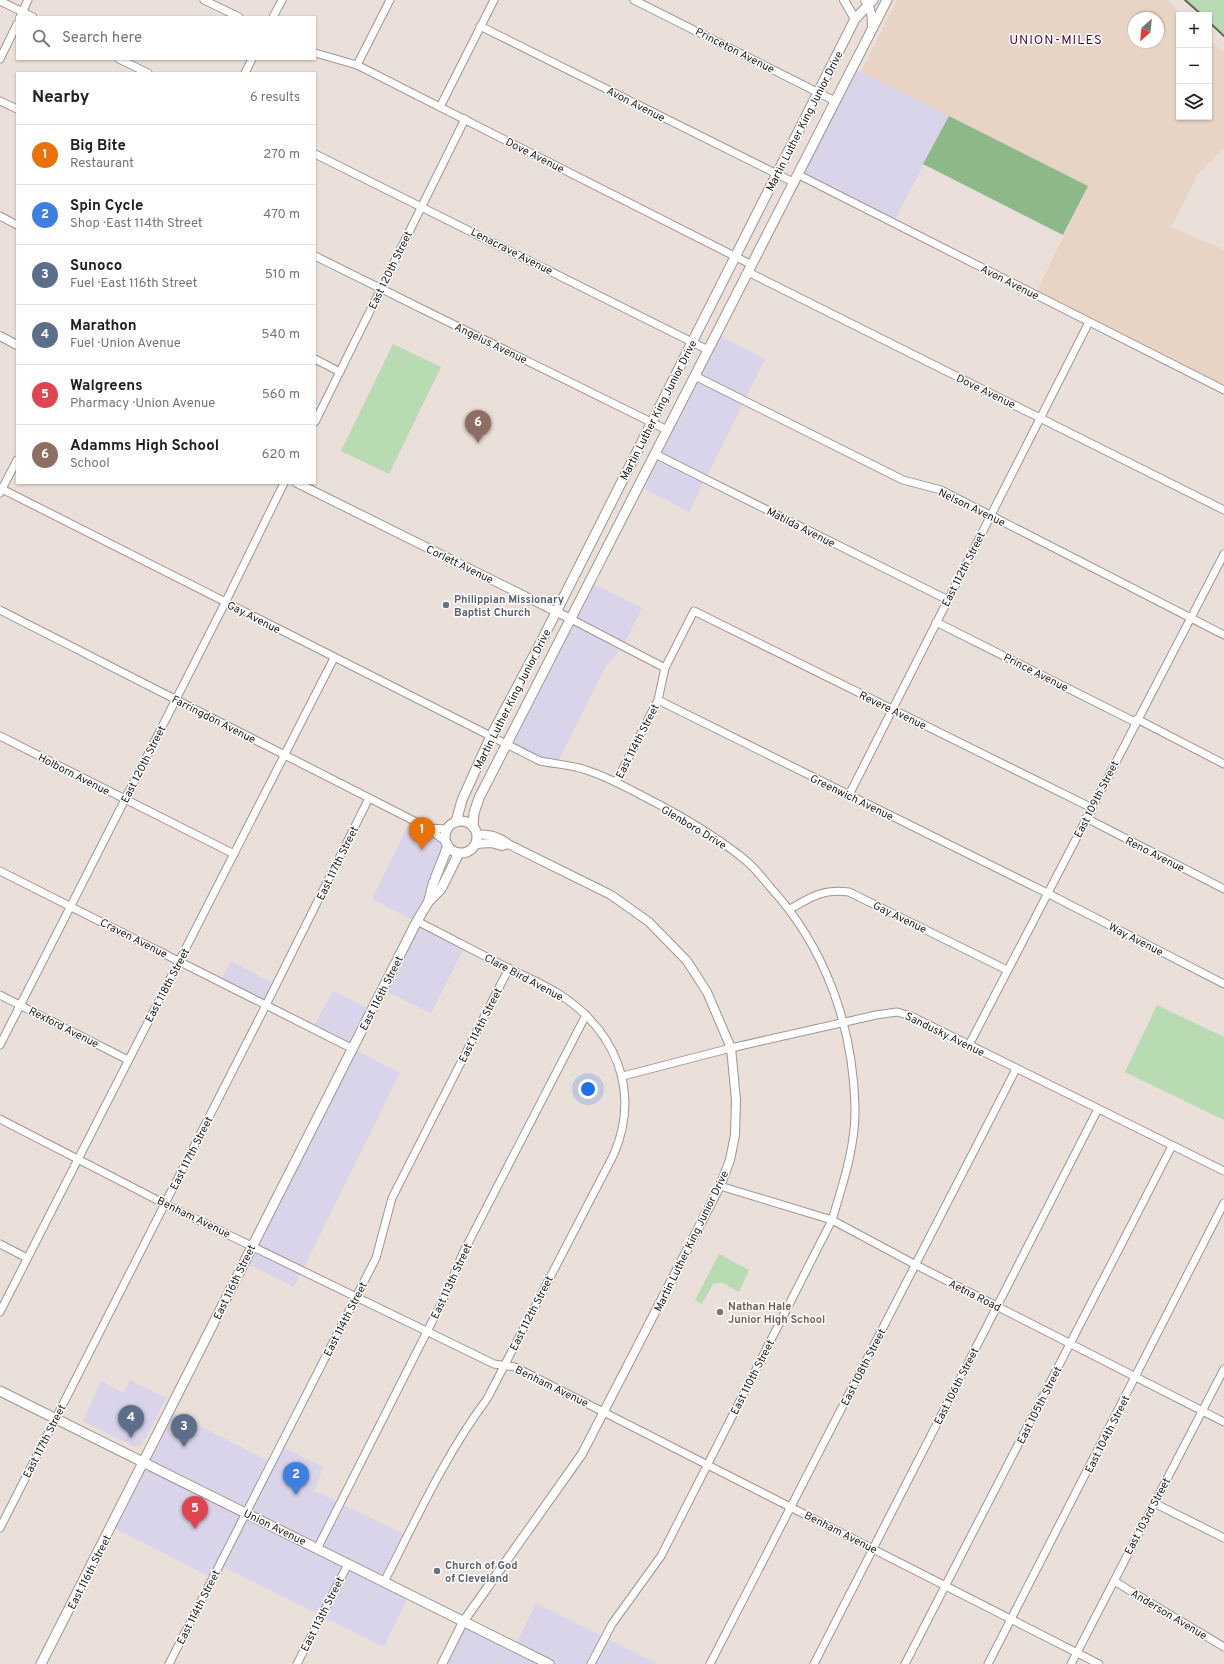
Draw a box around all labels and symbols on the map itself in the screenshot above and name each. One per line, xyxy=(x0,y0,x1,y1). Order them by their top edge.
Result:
north arrow xyxy=(1128,12,1164,48)
street label: Princeton Avenue xyxy=(693,25,777,77)
district label: UNION-MILES xyxy=(1009,33,1103,49)
street label: Martin Luther King Junior Drive xyxy=(763,49,846,194)
street label: Avon Avenue xyxy=(604,84,667,126)
street label: Dove Avenue xyxy=(503,135,566,177)
street label: Lenacrave Avenue xyxy=(468,225,555,279)
street label: East 120th Street xyxy=(366,229,416,312)
street label: Avon Avenue xyxy=(978,262,1041,304)
street label: Angelus Avenue xyxy=(452,320,529,368)
street label: Martin Luther King Junior Drive xyxy=(617,338,700,483)
street label: Dove Avenue xyxy=(954,372,1017,412)
pin: 6 xyxy=(465,410,491,443)
street label: Nelson Avenue xyxy=(936,486,1007,530)
street label: Matilda Avenue xyxy=(764,505,837,551)
street label: East 112th Street xyxy=(939,530,989,609)
street label: Corlett Avenue xyxy=(424,543,496,587)
place label: Philippian Missionary Baptist Church xyxy=(454,593,564,620)
street label: Gay Avenue xyxy=(224,598,283,637)
marker: Philippian Missionary Baptist Church xyxy=(441,600,451,610)
street label: Martin Luther King Junior Drive xyxy=(471,627,554,772)
street label: Prince Avenue xyxy=(1001,651,1070,695)
street label: Revere Avenue xyxy=(857,689,929,733)
street label: Farringdon Avenue xyxy=(169,693,258,747)
street label: East 114th Street xyxy=(613,702,663,781)
street label: East 120th Street xyxy=(118,723,169,806)
street label: Holborn Avenue xyxy=(35,751,112,799)
street label: East 109th Street xyxy=(1071,758,1122,840)
street label: Greenwich Avenue xyxy=(808,772,896,824)
street label: Glenboro Drive xyxy=(658,803,729,853)
pin: 1 xyxy=(409,817,435,850)
street label: East 117th Street xyxy=(314,824,362,903)
street label: Reno Avenue xyxy=(1123,834,1187,876)
street label: Gay Avenue xyxy=(870,899,929,937)
street label: Craven Avenue xyxy=(98,916,170,962)
street label: Way Avenue xyxy=(1106,920,1165,960)
street label: East 118th Street xyxy=(142,946,193,1025)
street label: Clare Bird Avenue xyxy=(482,951,566,1005)
street label: East 116th Street xyxy=(357,954,407,1033)
street label: East 114th Street xyxy=(456,986,506,1065)
street label: Rexford Avenue xyxy=(26,1004,101,1052)
street label: Sandusky Avenue xyxy=(902,1010,987,1060)
your location xyxy=(578,1079,598,1099)
street label: East 117th Street xyxy=(167,1114,216,1193)
street label: Martin Luther King Junior Drive xyxy=(652,1168,732,1314)
street label: Benham Avenue xyxy=(155,1194,233,1242)
street label: East 113th Street xyxy=(428,1241,476,1321)
street label: East 116th Street xyxy=(211,1243,259,1322)
street label: East 112th Street xyxy=(507,1274,557,1353)
street label: Aetna Road xyxy=(946,1277,1003,1315)
street label: East 114th Street xyxy=(321,1280,371,1359)
place label: Nathan Hale Junior High School xyxy=(728,1300,825,1327)
marker: Nathan Hale Junior High School xyxy=(715,1307,725,1317)
street label: East 108th Street xyxy=(838,1326,889,1408)
street label: East 110th Street xyxy=(728,1338,778,1417)
street label: East 106th Street xyxy=(931,1345,982,1427)
street label: Benham Avenue xyxy=(513,1363,591,1411)
street label: East 105th Street xyxy=(1014,1364,1065,1447)
street label: East 104th Street xyxy=(1082,1393,1133,1476)
street label: East 117th Street xyxy=(20,1402,69,1481)
pin: 4 xyxy=(118,1405,144,1438)
pin: 3 xyxy=(171,1414,197,1447)
pin: 2 xyxy=(283,1462,309,1495)
street label: East 103rd Street xyxy=(1122,1476,1174,1557)
pin: 5 xyxy=(182,1496,208,1529)
street label: Union Avenue xyxy=(241,1507,308,1549)
street label: Benham Avenue xyxy=(802,1509,879,1557)
street label: East 116th Street xyxy=(65,1533,115,1612)
place label: Church of God of Cleveland xyxy=(445,1559,518,1586)
marker: Church of God of Cleveland xyxy=(432,1566,442,1576)
street label: East 114th Street xyxy=(174,1568,224,1647)
street label: East 113th Street xyxy=(298,1575,348,1654)
street label: Anderson Avenue xyxy=(1128,1587,1209,1643)

